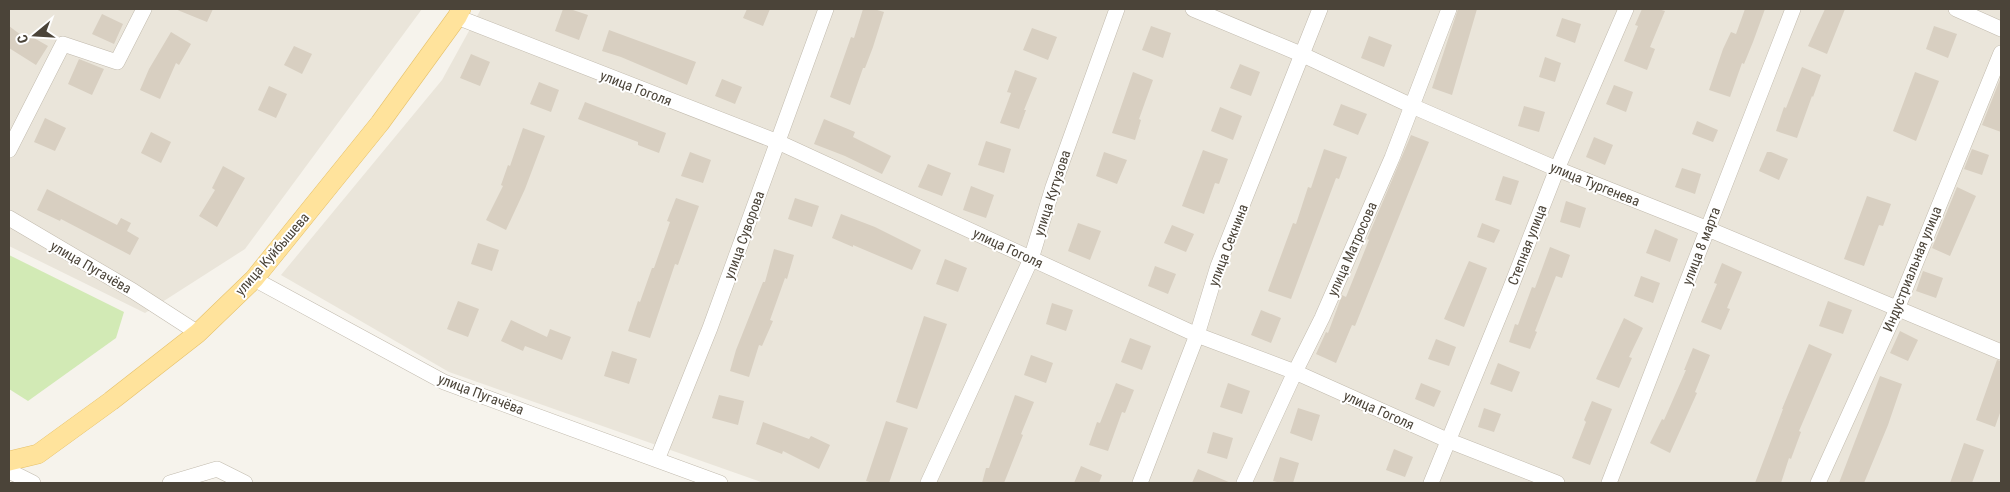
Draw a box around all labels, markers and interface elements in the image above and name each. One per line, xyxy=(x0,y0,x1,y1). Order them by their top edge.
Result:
north arrow xyxy=(10,10,60,60)
text: С xyxy=(14,33,31,45)
street label: улица Гоголя xyxy=(598,67,674,109)
street label: улица Кутузова xyxy=(1031,148,1073,238)
street label: улица Тургенева xyxy=(1548,159,1642,209)
street label: улица Суворова xyxy=(721,189,767,281)
street label: улица Матросова xyxy=(1324,199,1380,299)
street label: улица Секнина xyxy=(1205,202,1251,288)
street label: Степная улица xyxy=(1504,203,1550,287)
street label: Индустриальная улица xyxy=(1880,204,1944,334)
street label: улица 8 марта xyxy=(1679,205,1723,287)
street label: улица Куйбышева xyxy=(232,209,312,299)
street label: улица Гоголя xyxy=(970,225,1046,271)
street label: улица Пугачёва xyxy=(48,237,134,297)
street label: улица Пугачёва xyxy=(436,370,526,418)
street label: улица Гоголя xyxy=(1341,387,1417,433)

